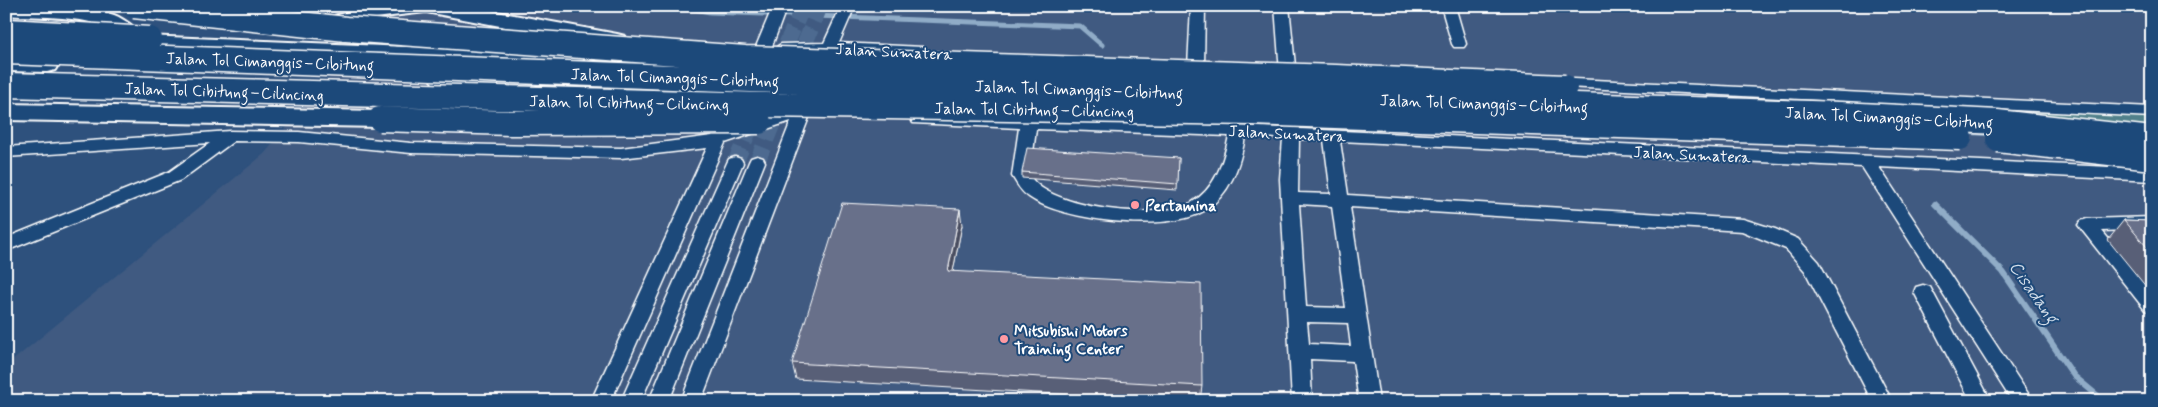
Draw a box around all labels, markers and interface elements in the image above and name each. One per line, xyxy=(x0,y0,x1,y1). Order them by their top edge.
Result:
street label: Jalan Sumatera xyxy=(835,39,953,66)
street label: Jalan Tol Cimanggis–Cibitung xyxy=(165,48,375,78)
street label: Jalan Tol Cimanggis–Cibitung xyxy=(570,64,780,94)
street label: Jalan Tol Cimanggis–Cibitung xyxy=(974,76,1184,106)
street label: Jalan Tol Cibitung–Cilincing xyxy=(124,79,324,107)
street label: Jalan Tol Cimanggis–Cibitung xyxy=(1379,90,1589,120)
street label: Jalan Tol Cibitung–Cilincing xyxy=(529,91,729,117)
street label: Jalan Tol Cibitung–Cilincing xyxy=(934,98,1134,124)
street label: Jalan Tol Cimanggis–Cibitung xyxy=(1784,103,1994,135)
street label: Jalan Sumatera xyxy=(1228,121,1346,148)
street label: Jalan Sumatera xyxy=(1633,142,1751,169)
place label: Pertamina xyxy=(1145,196,1216,217)
marker: Pertamina xyxy=(1129,199,1141,211)
water label: Cisadang xyxy=(2001,256,2065,332)
place label: Mitsubishi Motors Training Center xyxy=(1014,321,1129,362)
marker: Mitsubishi Motors Training Center xyxy=(998,333,1010,345)

